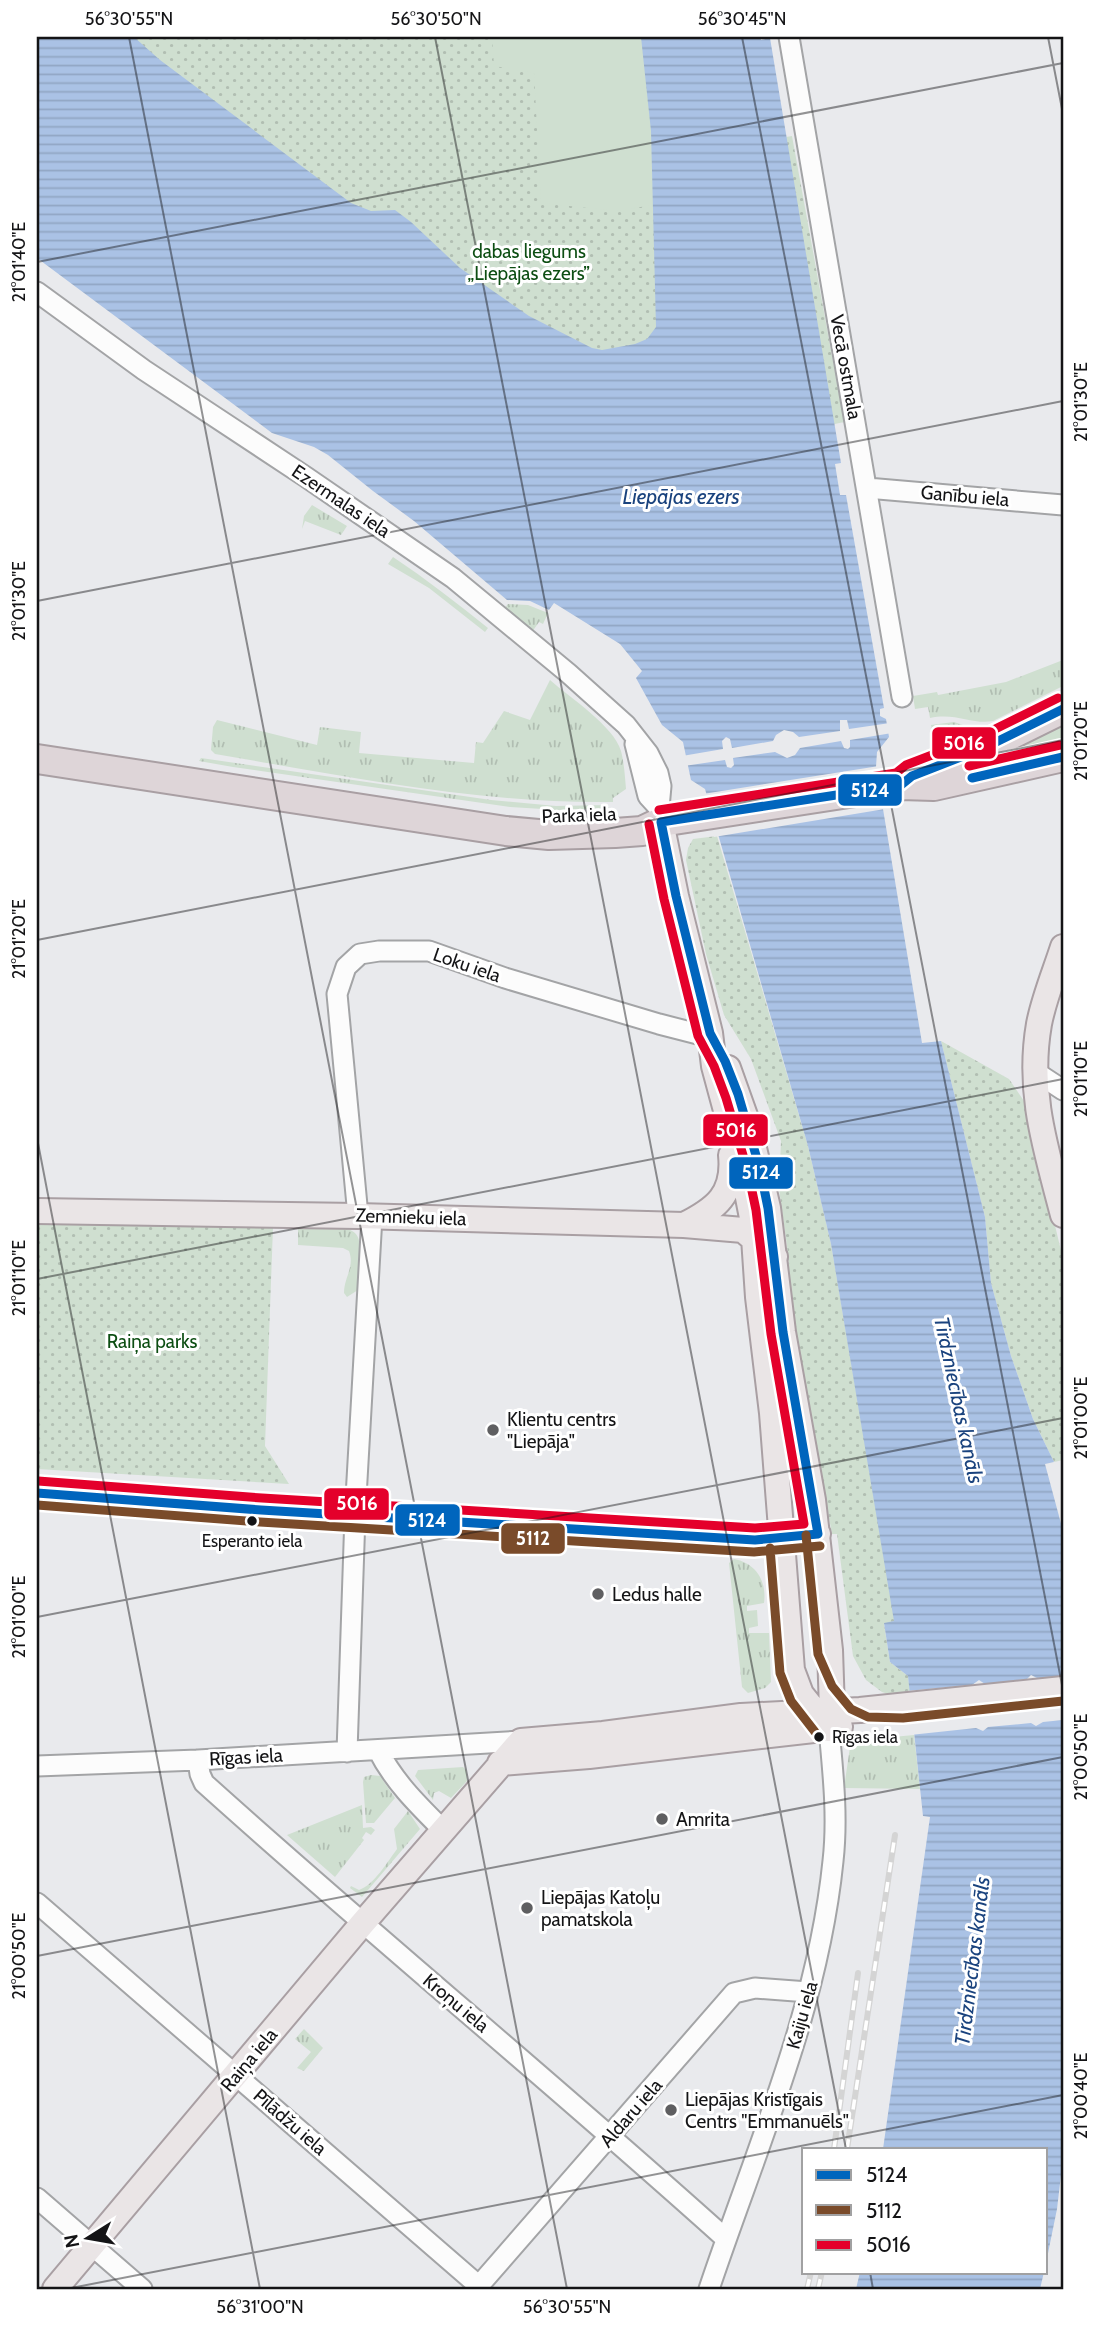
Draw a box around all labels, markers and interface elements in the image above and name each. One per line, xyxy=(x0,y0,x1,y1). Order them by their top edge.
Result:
text: 56°30'55"N xyxy=(85,8,173,30)
text: 56°30'50"N xyxy=(390,8,482,30)
text: 56°30'45"N xyxy=(698,8,786,30)
text: 21°01'40"E xyxy=(8,222,30,302)
park label: dabas liegums „Liepājas ezers” xyxy=(468,240,590,285)
street label: Vecā ostmala xyxy=(825,313,867,421)
text: 21°01'30"E xyxy=(1070,362,1092,442)
street label: Ezermalas iela xyxy=(287,460,395,542)
street label: Ganību iela xyxy=(920,481,1010,511)
water label: Liepājas ezers xyxy=(622,484,740,510)
text: 21°01'30"E xyxy=(8,561,30,641)
text: 21°01'20"E xyxy=(1070,701,1092,781)
line badge: 5016 xyxy=(931,726,997,760)
text: 5016 xyxy=(943,732,985,755)
line badge: 5124 xyxy=(837,773,903,807)
text: 5124 xyxy=(850,779,890,802)
street label: Parka iela xyxy=(541,802,617,828)
text: 21°01'20"E xyxy=(8,899,30,979)
street label: Loku iela xyxy=(430,943,504,987)
text: 21°01'10"E xyxy=(1070,1041,1092,1117)
line badge: 5016 xyxy=(702,1113,769,1147)
text: 5016 xyxy=(715,1119,757,1142)
line badge: 5124 xyxy=(728,1156,794,1190)
text: 5124 xyxy=(741,1161,781,1184)
street label: Zemnieku iela xyxy=(355,1204,467,1230)
text: 21°01'10"E xyxy=(8,1240,30,1316)
water label: Tirdzniecības kanāls xyxy=(929,1314,989,1486)
park label: Raiņa parks xyxy=(107,1330,197,1354)
text: 21°01'00"E xyxy=(1070,1376,1092,1459)
place label: Klientu centrs "Liepāja" xyxy=(507,1408,616,1453)
marker: Klientu centrs "Liepāja" xyxy=(485,1422,501,1438)
line badge: 5016 xyxy=(323,1487,390,1521)
text: 5016 xyxy=(336,1492,378,1515)
line badge: 5124 xyxy=(394,1503,461,1537)
text: 5124 xyxy=(407,1509,447,1532)
marker: Esperanto iela xyxy=(245,1514,259,1528)
line badge: 5112 xyxy=(500,1522,566,1555)
text: 5112 xyxy=(516,1527,550,1550)
place label: Esperanto iela xyxy=(202,1531,303,1551)
text: 21°01'00"E xyxy=(8,1575,30,1658)
place label: Ledus halle xyxy=(612,1583,702,1606)
marker: Ledus halle xyxy=(590,1586,606,1602)
text: 21°00'50"E xyxy=(1070,1714,1092,1800)
place label: Rīgas iela xyxy=(832,1727,899,1747)
marker: Rīgas iela xyxy=(812,1730,826,1744)
street label: Rīgas iela xyxy=(209,1744,283,1770)
place label: Amrita xyxy=(676,1808,730,1831)
marker: Amrita xyxy=(654,1811,670,1827)
water label: Tirdzniecības kanāls xyxy=(949,1875,995,2047)
place label: Liepājas Katoļu pamatskola xyxy=(541,1886,660,1931)
marker: Liepājas Katoļu pamatskola xyxy=(519,1900,535,1916)
text: 21°00'50"E xyxy=(8,1913,30,1999)
street label: Kroņu iela xyxy=(418,1969,494,2038)
street label: Kaiju iela xyxy=(781,1978,823,2052)
street label: Raiņa iela xyxy=(216,2024,283,2097)
text: 21°00'40"E xyxy=(1070,2052,1092,2140)
street label: Aldaru iela xyxy=(595,2074,667,2152)
street label: Pīlādžu iela xyxy=(249,2084,331,2160)
place label: Liepājas Kristīgais Centrs "Emmanuēls" xyxy=(685,2088,849,2133)
marker: Liepājas Kristīgais Centrs "Emmanuēls" xyxy=(663,2102,679,2118)
legend xyxy=(802,2148,1048,2274)
text: 5124 xyxy=(866,2162,907,2187)
text: 5112 xyxy=(866,2198,902,2223)
north arrow xyxy=(52,2204,122,2274)
text: N xyxy=(59,2232,84,2250)
text: 5016 xyxy=(866,2232,911,2257)
text: 56°31'00"N xyxy=(216,2296,304,2318)
text: 56°30'55"N xyxy=(523,2296,611,2318)

